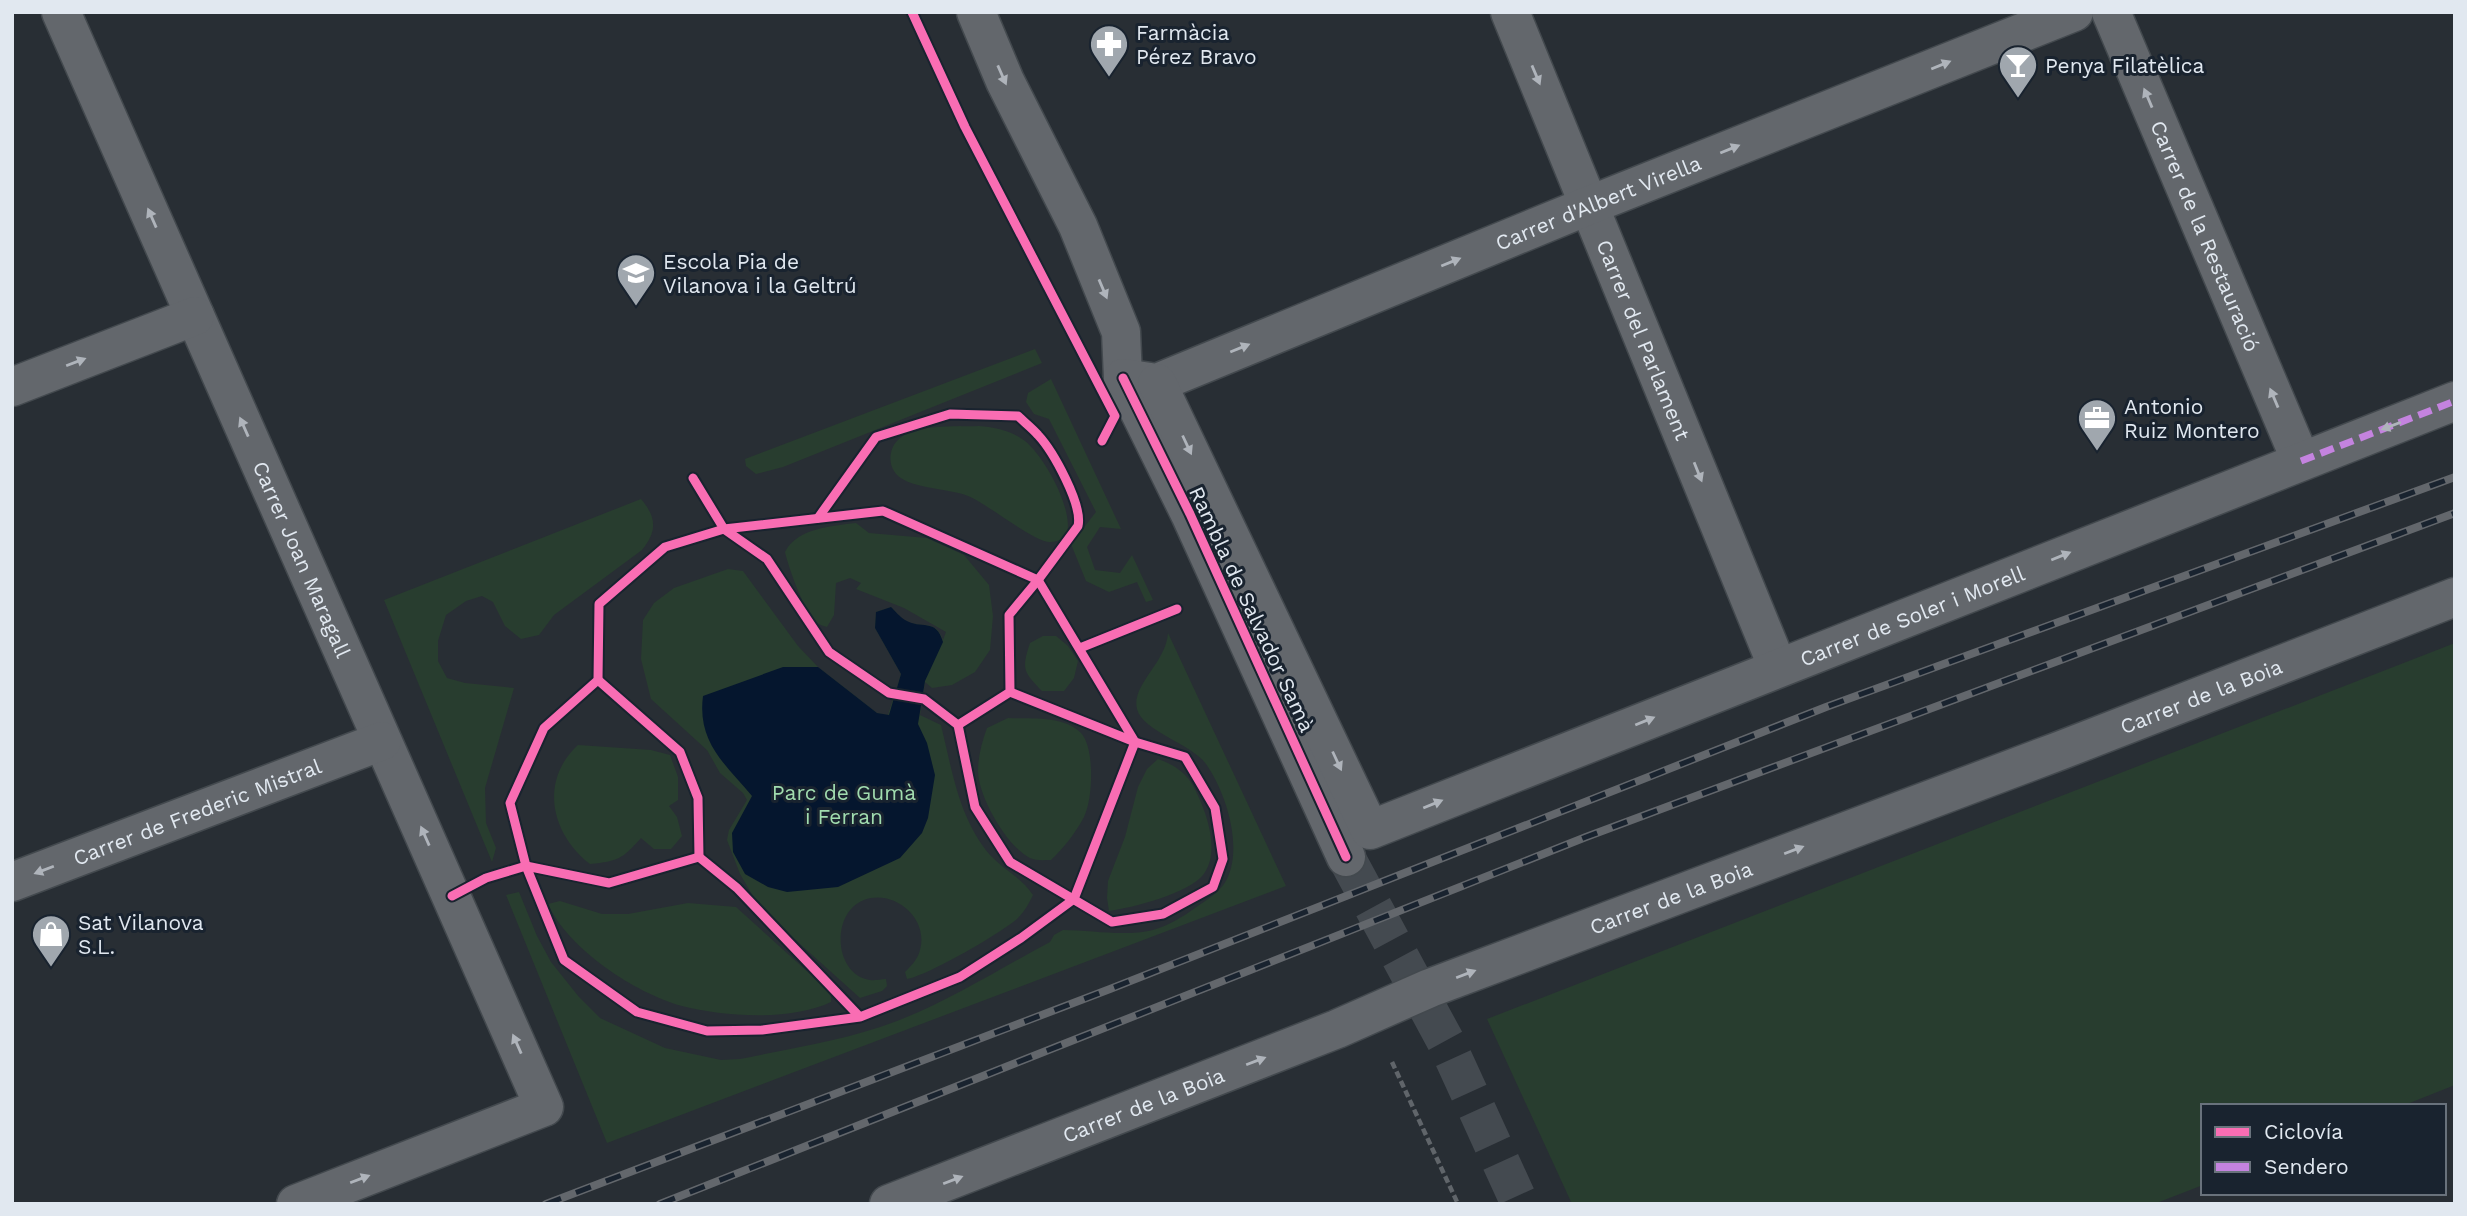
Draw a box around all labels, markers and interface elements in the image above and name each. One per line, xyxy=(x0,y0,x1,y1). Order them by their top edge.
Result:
place label: Farmàcia Pérez Bravo xyxy=(1136,20,1257,69)
pharmacy icon: Farmàcia Pérez Bravo xyxy=(1088,23,1130,78)
bar icon: Penya Filatèlica xyxy=(1997,44,2039,99)
place label: Penya Filatèlica xyxy=(2045,53,2205,78)
one-way arrow xyxy=(1931,60,1952,71)
one-way arrow xyxy=(997,65,1008,86)
one-way arrow xyxy=(1531,65,1542,86)
one-way arrow xyxy=(2142,88,2153,109)
street label: Carrer de la Restauració xyxy=(2146,116,2266,355)
one-way arrow xyxy=(1719,144,1740,155)
street label: Carrer d'Albert Virella xyxy=(1492,150,1705,255)
one-way arrow xyxy=(146,208,157,229)
street label: Carrer del Parlament xyxy=(1592,236,1696,444)
place label: Escola Pia de Vilanova i la Geltrú xyxy=(663,249,857,298)
school or university icon: Escola Pia de Vilanova i la Geltrú xyxy=(615,252,657,307)
one-way arrow xyxy=(1440,256,1461,267)
one-way arrow xyxy=(1097,279,1109,299)
one-way arrow xyxy=(1230,342,1251,353)
one-way arrow xyxy=(65,356,86,367)
one-way arrow xyxy=(2269,388,2280,409)
place label: Antonio Ruiz Montero xyxy=(2124,394,2260,443)
office icon: Antonio Ruiz Montero xyxy=(2076,397,2118,452)
one-way arrow xyxy=(238,416,249,437)
one-way arrow xyxy=(2381,420,2402,431)
one-way arrow xyxy=(1181,435,1192,455)
street label: Carrer Joan Maragall xyxy=(248,457,357,662)
one-way arrow xyxy=(1693,462,1704,483)
street label: Rambla de Salvador Samà xyxy=(1184,482,1320,736)
one-way arrow xyxy=(2051,550,2072,561)
street label: Carrer de Soler i Morell xyxy=(1796,560,2028,671)
street label: Carrer de la Boia xyxy=(2116,653,2286,739)
one-way arrow xyxy=(1634,715,1655,726)
one-way arrow xyxy=(1331,751,1343,771)
street label: Carrer de Frederic Mistral xyxy=(69,753,325,870)
park label: Parc de Gumà i Ferran xyxy=(772,780,916,829)
one-way arrow xyxy=(1423,799,1444,810)
one-way arrow xyxy=(419,826,431,846)
one-way arrow xyxy=(1783,845,1804,856)
street label: Carrer de la Boia xyxy=(1586,855,1756,939)
one-way arrow xyxy=(33,865,54,876)
place label: Sat Vilanova S.L. xyxy=(78,910,204,959)
shop icon: Sat Vilanova S.L. xyxy=(30,913,72,968)
one-way arrow xyxy=(1456,969,1477,980)
one-way arrow xyxy=(511,1034,522,1055)
one-way arrow xyxy=(1246,1055,1267,1066)
street label: Carrer de la Boia xyxy=(1059,1062,1228,1148)
legend xyxy=(2201,1104,2446,1195)
text: Ciclovía xyxy=(2264,1119,2343,1144)
text: Sendero xyxy=(2264,1154,2349,1179)
one-way arrow xyxy=(349,1173,370,1184)
one-way arrow xyxy=(942,1174,963,1185)

